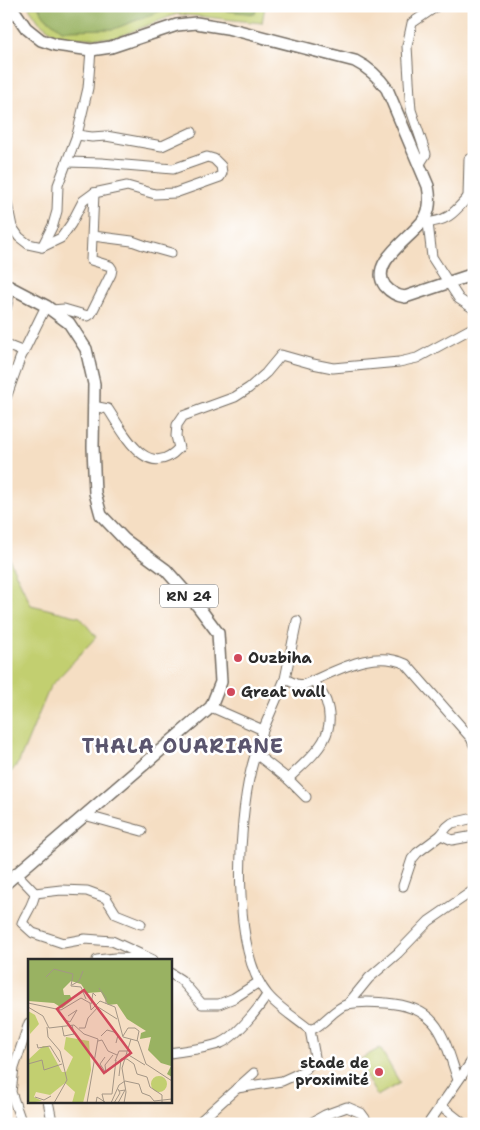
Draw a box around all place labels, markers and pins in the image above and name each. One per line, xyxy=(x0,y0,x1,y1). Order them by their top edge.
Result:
place label: Ouzbiha xyxy=(248,648,312,668)
marker: Ouzbiha xyxy=(232,652,244,664)
place label: Great wall xyxy=(241,682,326,702)
marker: Great wall xyxy=(225,686,237,698)
place label: stade de proximité xyxy=(295,1053,369,1090)
marker: stade de proximité xyxy=(373,1066,385,1078)

